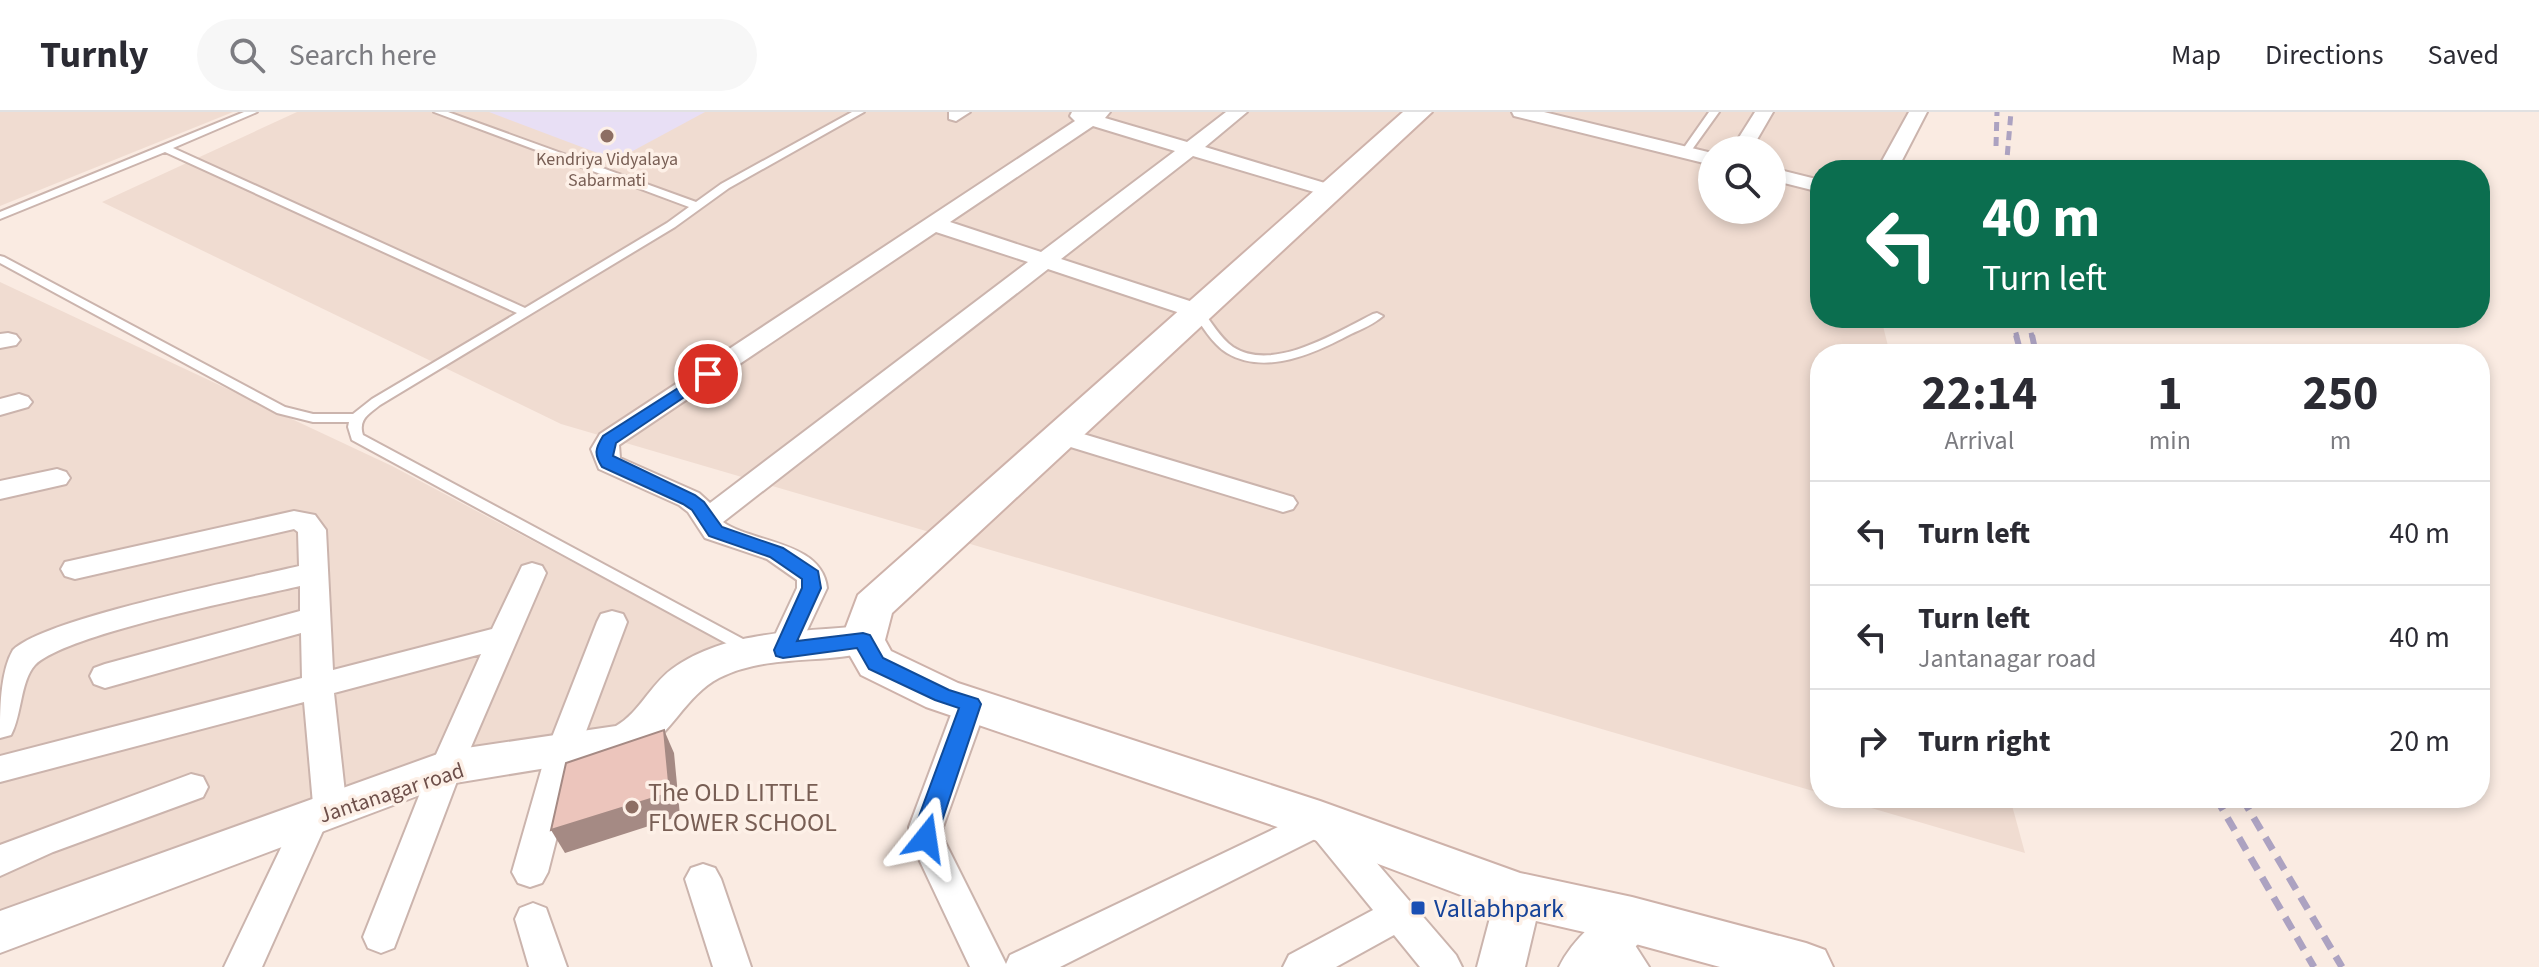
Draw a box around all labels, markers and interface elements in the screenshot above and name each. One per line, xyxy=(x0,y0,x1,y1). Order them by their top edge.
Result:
search box xyxy=(197,19,757,91)
text: Turnly xyxy=(40,28,149,82)
icon: search xyxy=(225,33,269,77)
text: Search here xyxy=(289,34,437,77)
text: Map xyxy=(2171,35,2221,75)
text: Directions xyxy=(2265,35,2384,75)
text: Saved xyxy=(2428,35,2499,75)
marker: Kendriya Vidyalaya Sabarmati xyxy=(598,127,616,145)
map controls xyxy=(1698,136,1786,224)
button: search xyxy=(1698,136,1786,224)
place label: Kendriya Vidyalaya Sabarmati xyxy=(536,147,678,193)
text: 40 m xyxy=(1982,179,2100,258)
icon: left xyxy=(1850,192,1954,296)
text: Turn left xyxy=(1982,253,2107,304)
pin xyxy=(674,340,742,408)
icon: arrive xyxy=(686,352,730,396)
text: 22:14 xyxy=(1921,360,2037,428)
text: 1 xyxy=(2157,360,2183,428)
text: 250 xyxy=(2302,360,2378,428)
text: Arrival xyxy=(1944,422,2014,459)
text: min xyxy=(2149,422,2191,459)
text: m xyxy=(2330,422,2351,459)
icon: left xyxy=(1850,511,1894,555)
text: Turn left xyxy=(1918,512,2030,555)
text: 40 m xyxy=(2389,512,2450,555)
text: Turn left xyxy=(1918,597,2030,640)
icon: left xyxy=(1850,615,1894,659)
text: 40 m xyxy=(2389,616,2450,659)
text: Jantanagar road xyxy=(1918,640,2096,677)
icon: right xyxy=(1850,719,1894,763)
text: Turn right xyxy=(1918,720,2050,763)
text: 20 m xyxy=(2389,720,2450,763)
street label: Jantanagar road xyxy=(315,754,468,832)
place label: The OLD LITTLE FLOWER SCHOOL xyxy=(648,774,837,841)
position arrow xyxy=(884,796,968,880)
marker: The OLD LITTLE FLOWER SCHOOL xyxy=(623,798,641,816)
place label: Vallabhpark xyxy=(1434,890,1564,927)
marker: Vallabhpark xyxy=(1409,899,1427,917)

